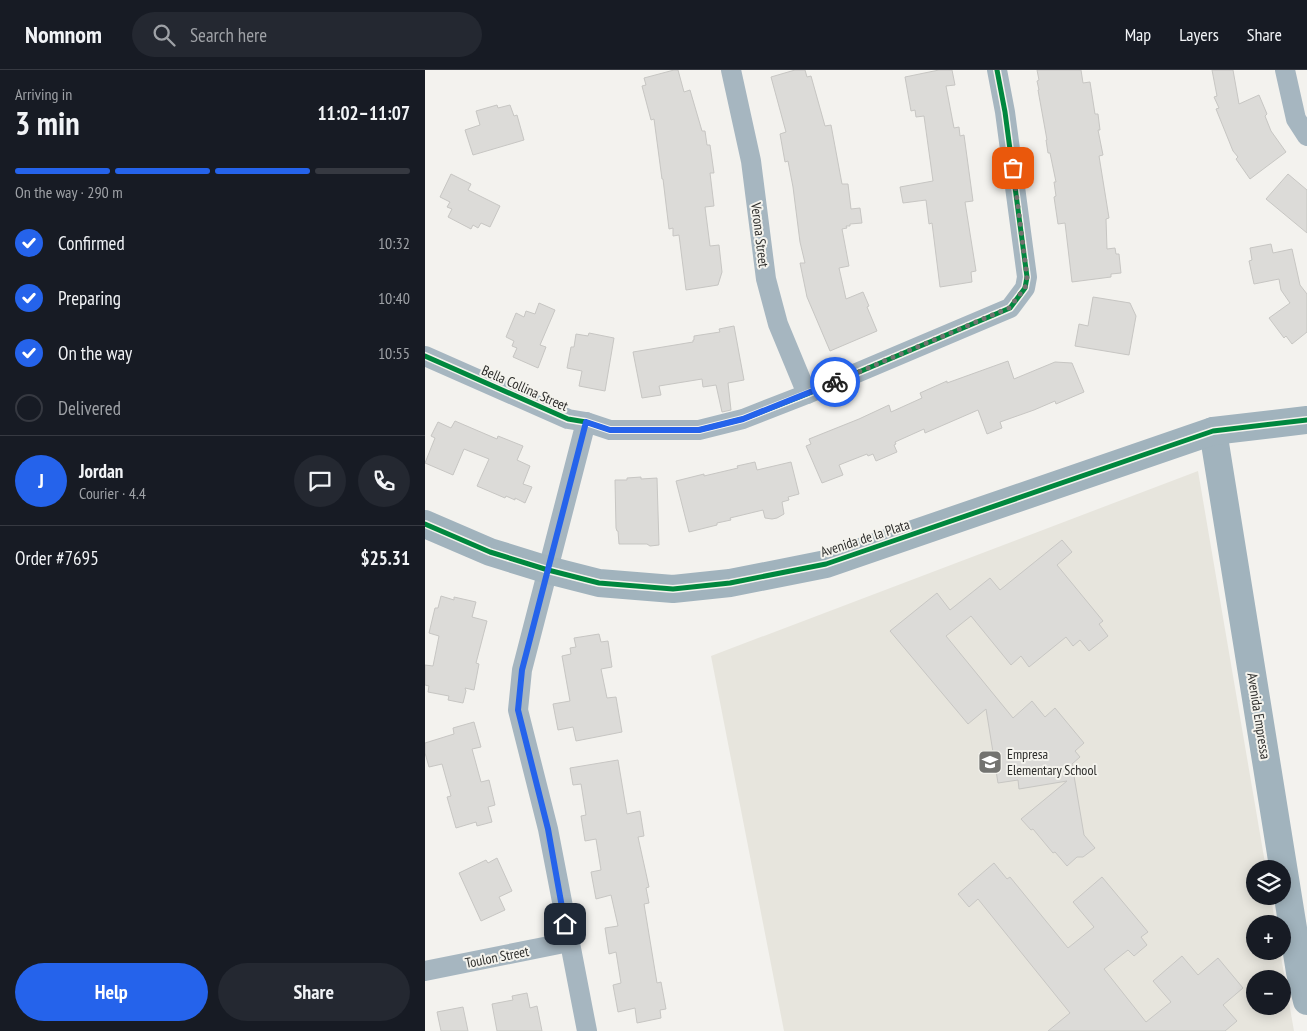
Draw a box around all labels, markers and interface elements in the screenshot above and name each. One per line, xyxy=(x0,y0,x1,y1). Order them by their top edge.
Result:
search box xyxy=(132,12,482,57)
text: Nomnom xyxy=(25,19,102,50)
icon: search xyxy=(150,21,178,49)
text: Search here xyxy=(190,23,267,47)
text: Map xyxy=(1125,23,1151,46)
text: Layers xyxy=(1179,23,1219,46)
text: Share xyxy=(1247,23,1282,46)
text: Arriving in xyxy=(15,84,72,104)
text: 11:02–11:07 xyxy=(317,101,410,125)
text: 3 min xyxy=(15,102,80,144)
pin xyxy=(992,147,1034,189)
icon: bag xyxy=(999,154,1027,182)
text: On the way · 290 m xyxy=(15,182,123,202)
street label: Verona Street xyxy=(747,201,773,269)
icon: check xyxy=(15,229,43,257)
text: Confirmed xyxy=(58,231,125,255)
text: 10:32 xyxy=(378,233,410,253)
icon: check xyxy=(15,284,43,312)
text: Preparing xyxy=(58,286,121,310)
text: 10:40 xyxy=(378,288,410,308)
icon: check xyxy=(15,339,43,367)
text: On the way xyxy=(58,341,132,365)
text: 10:55 xyxy=(378,343,410,363)
courier xyxy=(810,357,860,407)
street label: Bella Collina Street xyxy=(479,361,571,415)
icon: bike xyxy=(821,368,849,396)
text: Delivered xyxy=(58,396,121,420)
button: chat xyxy=(294,455,346,507)
button: phone xyxy=(358,455,410,507)
text: Jordan xyxy=(79,459,123,483)
text: J xyxy=(38,469,44,493)
text: Courier · 4.4 xyxy=(79,483,146,503)
street label: Avenida de la Plata xyxy=(818,515,912,561)
text: Order #7695 xyxy=(15,546,99,570)
text: $25.31 xyxy=(361,546,410,570)
street label: Avenida Empressa xyxy=(1243,672,1275,760)
place label: Empresa Elementary School xyxy=(1007,745,1097,779)
school or university icon: Empresa Elementary School xyxy=(977,749,1003,775)
map controls xyxy=(1246,860,1291,1015)
button: layers xyxy=(1246,860,1291,905)
pin xyxy=(544,903,586,945)
icon: home xyxy=(551,910,579,938)
button: + xyxy=(1246,915,1291,960)
street label: Toulon Street xyxy=(464,942,530,972)
button: Help xyxy=(15,963,208,1021)
button: Share xyxy=(218,963,410,1021)
button: − xyxy=(1246,970,1291,1015)

